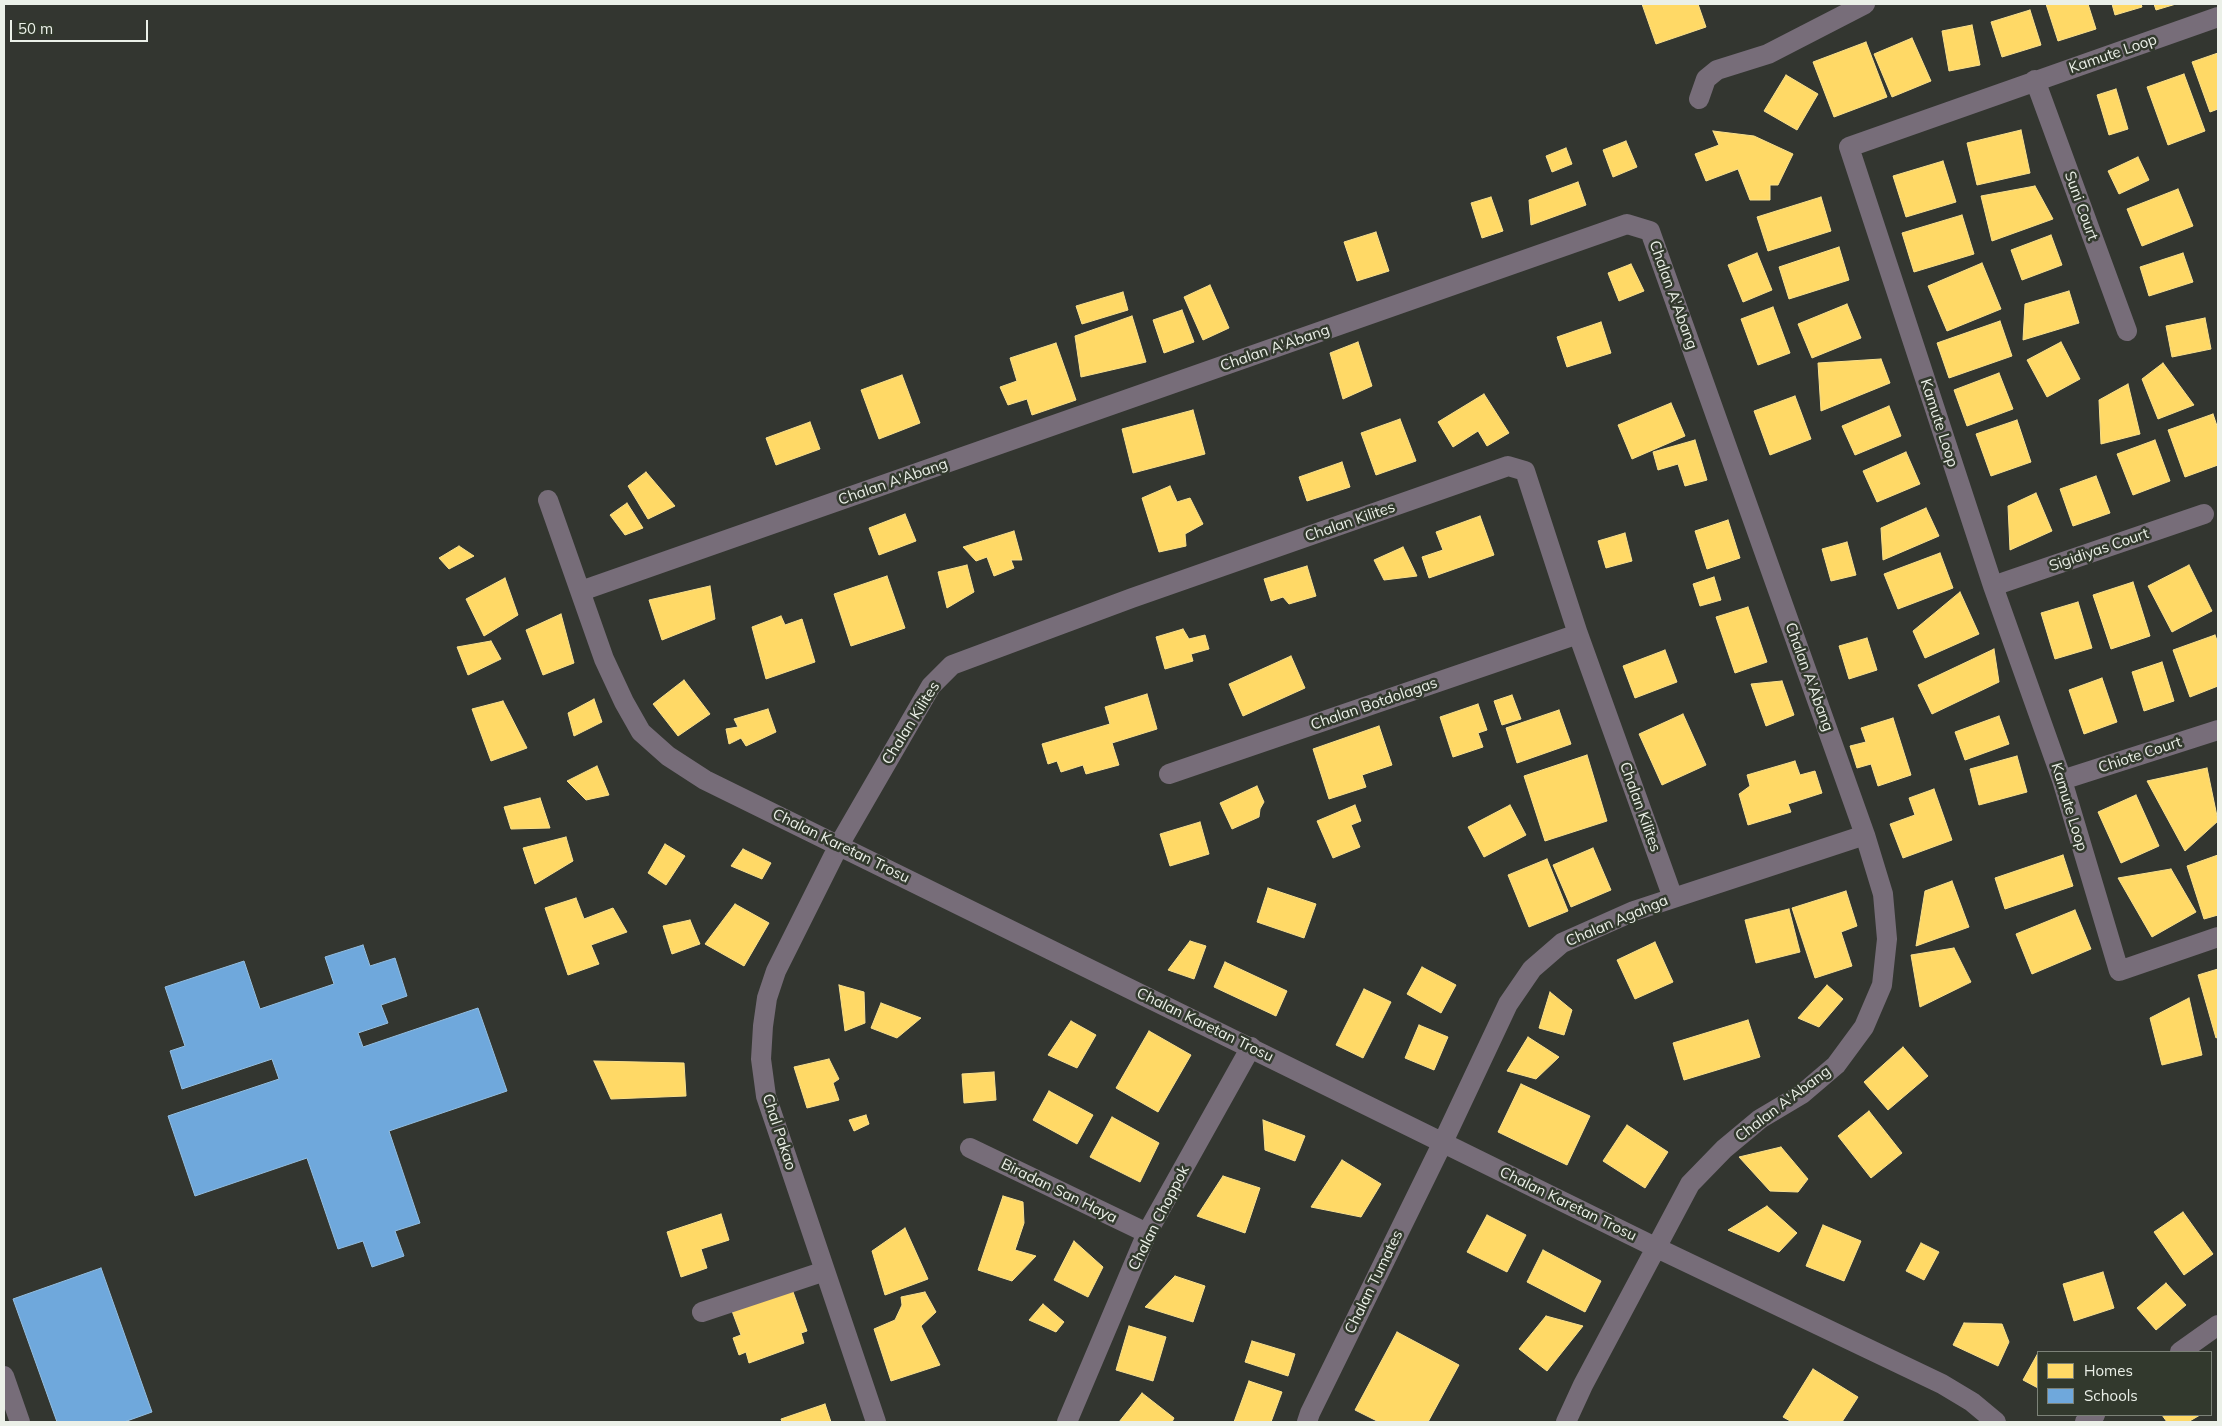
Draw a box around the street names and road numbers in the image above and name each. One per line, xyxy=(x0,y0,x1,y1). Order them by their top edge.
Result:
street label: Kamute Loop xyxy=(2067,31,2159,77)
street label: Suni Court xyxy=(2060,169,2102,243)
street label: Chalan A'Abang xyxy=(1645,238,1701,352)
street label: Chalan A'Abang xyxy=(1218,321,1332,375)
street label: Kamute Loop xyxy=(1916,377,1962,469)
street label: Chalan A'Abang xyxy=(836,455,950,509)
street label: Chalan Kilites xyxy=(1302,498,1398,546)
street label: Sigidiyas Court xyxy=(2047,525,2151,575)
street label: Chalan A'Abang xyxy=(1781,620,1837,734)
street label: Chalan Botdolagas xyxy=(1308,674,1440,734)
street label: Chalan Kilites xyxy=(878,678,944,768)
street label: Chiote Court xyxy=(2096,733,2184,777)
street label: Chalan Kilites xyxy=(1615,760,1665,854)
street label: Kamute Loop xyxy=(2047,760,2091,854)
street label: Chalan Karetan Trosu xyxy=(770,805,912,887)
street label: Chalan Agahga xyxy=(1563,891,1671,951)
street label: Chalan Karetan Trosu xyxy=(1134,984,1276,1066)
street label: Chalan A'Abang xyxy=(1732,1062,1834,1146)
street label: Chal Pakao xyxy=(758,1092,800,1172)
street label: Biradan San Haya xyxy=(998,1155,1120,1227)
street label: Chalan Choppok xyxy=(1125,1163,1193,1273)
street label: Chalan Karetan Trosu xyxy=(1497,1163,1639,1245)
street label: Chalan Tumates xyxy=(1341,1227,1407,1337)

